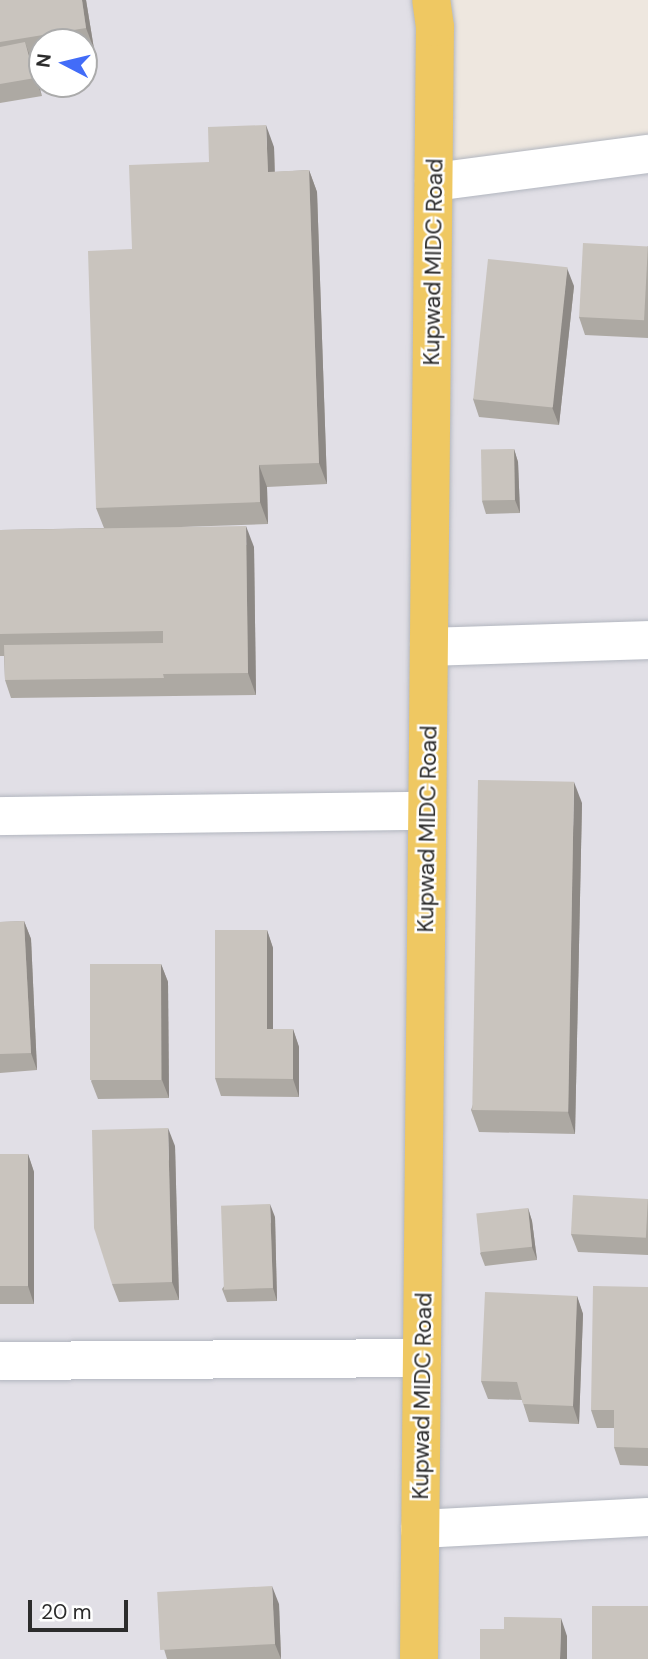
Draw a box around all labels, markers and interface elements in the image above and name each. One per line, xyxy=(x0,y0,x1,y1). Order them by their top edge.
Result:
north arrow xyxy=(28,28,98,98)
text: N xyxy=(30,52,57,69)
street label: Kupwad MIDC Road xyxy=(417,158,449,366)
street label: Kupwad MIDC Road xyxy=(411,725,443,933)
street label: Kupwad MIDC Road xyxy=(406,1292,438,1500)
scale bar xyxy=(32,1586,131,1630)
text: 20 m xyxy=(41,1598,92,1626)

